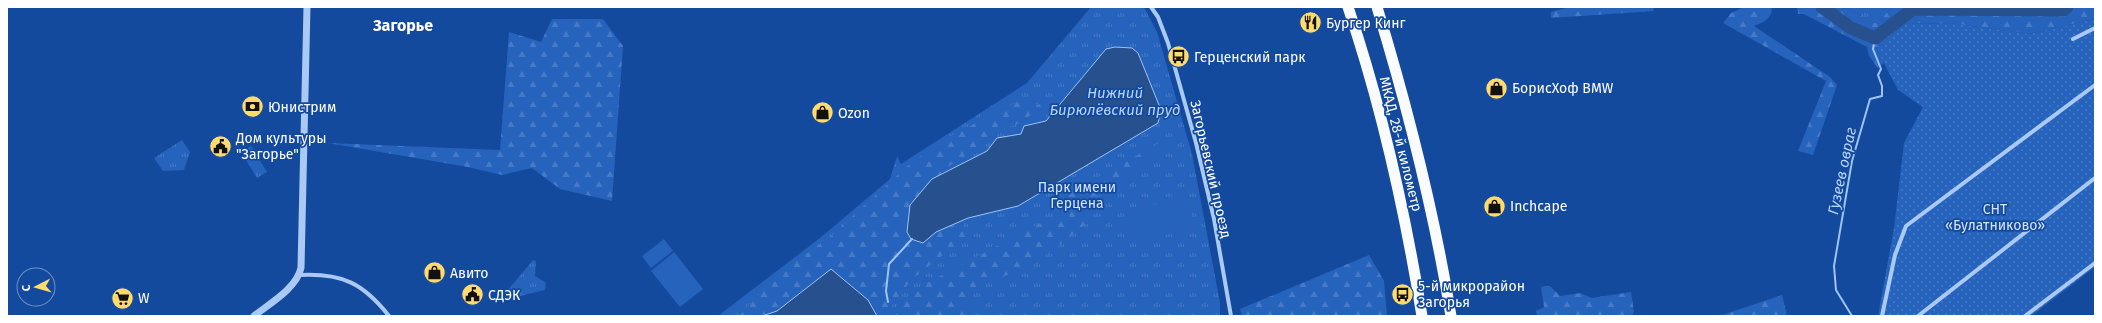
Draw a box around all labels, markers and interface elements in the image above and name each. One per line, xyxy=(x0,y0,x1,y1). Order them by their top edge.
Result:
restaurant icon: Бургер Кинг xyxy=(1298,10,1324,36)
place label: Бургер Кинг xyxy=(1326,15,1406,32)
district label: Загорье xyxy=(372,16,433,35)
bus stop icon: Герценский парк xyxy=(1165,44,1191,70)
place label: Герценский парк xyxy=(1194,49,1306,66)
street label: МКАД, 28-й километр xyxy=(1376,75,1426,213)
shop icon: БорисХоф BMW xyxy=(1484,75,1510,101)
place label: БорисХоф BMW xyxy=(1512,80,1614,97)
water label: Нижний Бирюлёвский пруд xyxy=(1050,84,1181,119)
bank icon: Юнистрим xyxy=(240,94,266,120)
place label: Юнистрим xyxy=(268,99,336,116)
street label: Загорьевский проезд xyxy=(1186,99,1235,240)
shop icon: Ozon xyxy=(810,100,836,126)
place label: Ozon xyxy=(838,105,870,122)
water label: Гузеев овраг xyxy=(1824,126,1860,216)
place label: Дом культуры "Загорье" xyxy=(235,130,326,163)
public building icon: Дом культуры "Загорье" xyxy=(208,133,234,159)
park label: Парк имени Герцена xyxy=(1038,179,1116,212)
shop icon: Inchcape xyxy=(1482,193,1508,219)
place label: Inchcape xyxy=(1510,198,1567,215)
park label: СНТ «Булатниково» xyxy=(1945,201,2045,234)
shop icon: Авито xyxy=(421,260,447,286)
place label: Авито xyxy=(450,265,488,282)
north arrow xyxy=(16,267,56,307)
place label: 5-й микрорайон Загорья xyxy=(1418,278,1525,311)
bus stop icon: 5-й микрорайон Загорья xyxy=(1389,281,1415,307)
public building icon: СДЭК xyxy=(459,282,485,308)
text: С xyxy=(20,283,33,292)
supermarket icon: W xyxy=(109,285,135,311)
place label: СДЭК xyxy=(488,287,521,304)
place label: W xyxy=(138,290,150,307)

